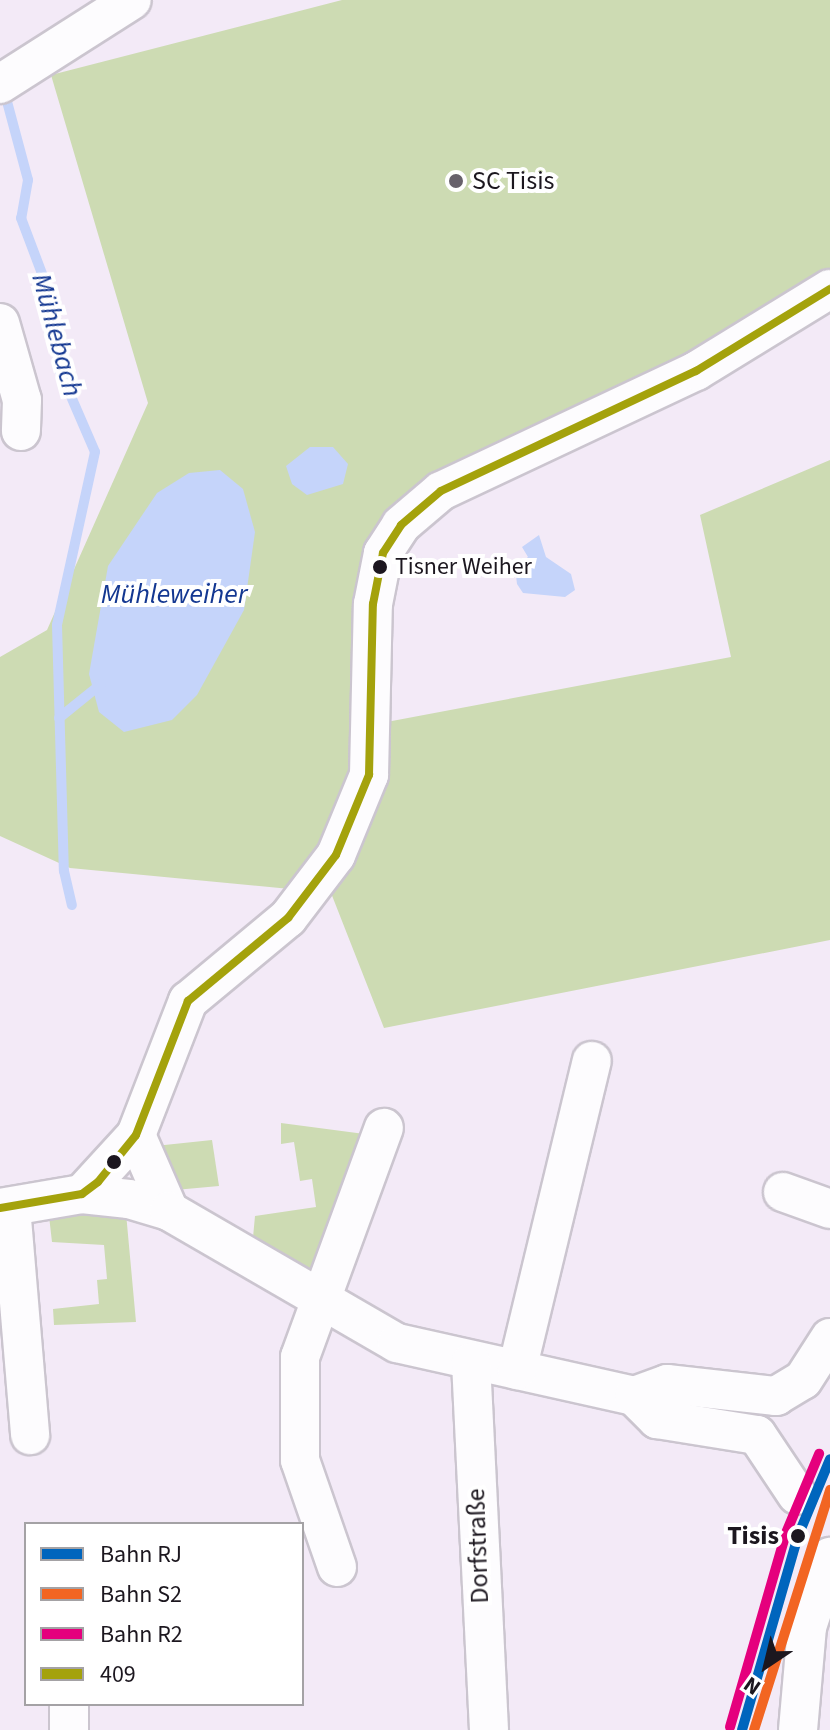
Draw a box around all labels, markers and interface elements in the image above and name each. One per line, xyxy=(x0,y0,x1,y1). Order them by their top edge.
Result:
place label: SC Tisis xyxy=(472,165,554,197)
marker: SC Tisis xyxy=(447,172,465,190)
water label: Mühlebach xyxy=(24,270,90,400)
place label: Tisner Weiher xyxy=(395,553,532,581)
marker: Tisner Weiher xyxy=(372,559,388,575)
water label: Mühleweiher xyxy=(101,577,247,611)
unlabelled marker xyxy=(106,1154,122,1170)
street label: Dorfstraße xyxy=(460,1488,496,1604)
place label: Tisis xyxy=(727,1520,779,1552)
legend xyxy=(24,1522,304,1706)
marker: Tisis xyxy=(786,1524,810,1548)
text: Bahn RJ xyxy=(100,1537,182,1572)
text: Bahn S2 xyxy=(100,1577,182,1612)
text: Bahn R2 xyxy=(100,1617,183,1652)
north arrow xyxy=(726,1626,806,1706)
text: 409 xyxy=(100,1657,136,1692)
text: N xyxy=(737,1668,767,1703)

